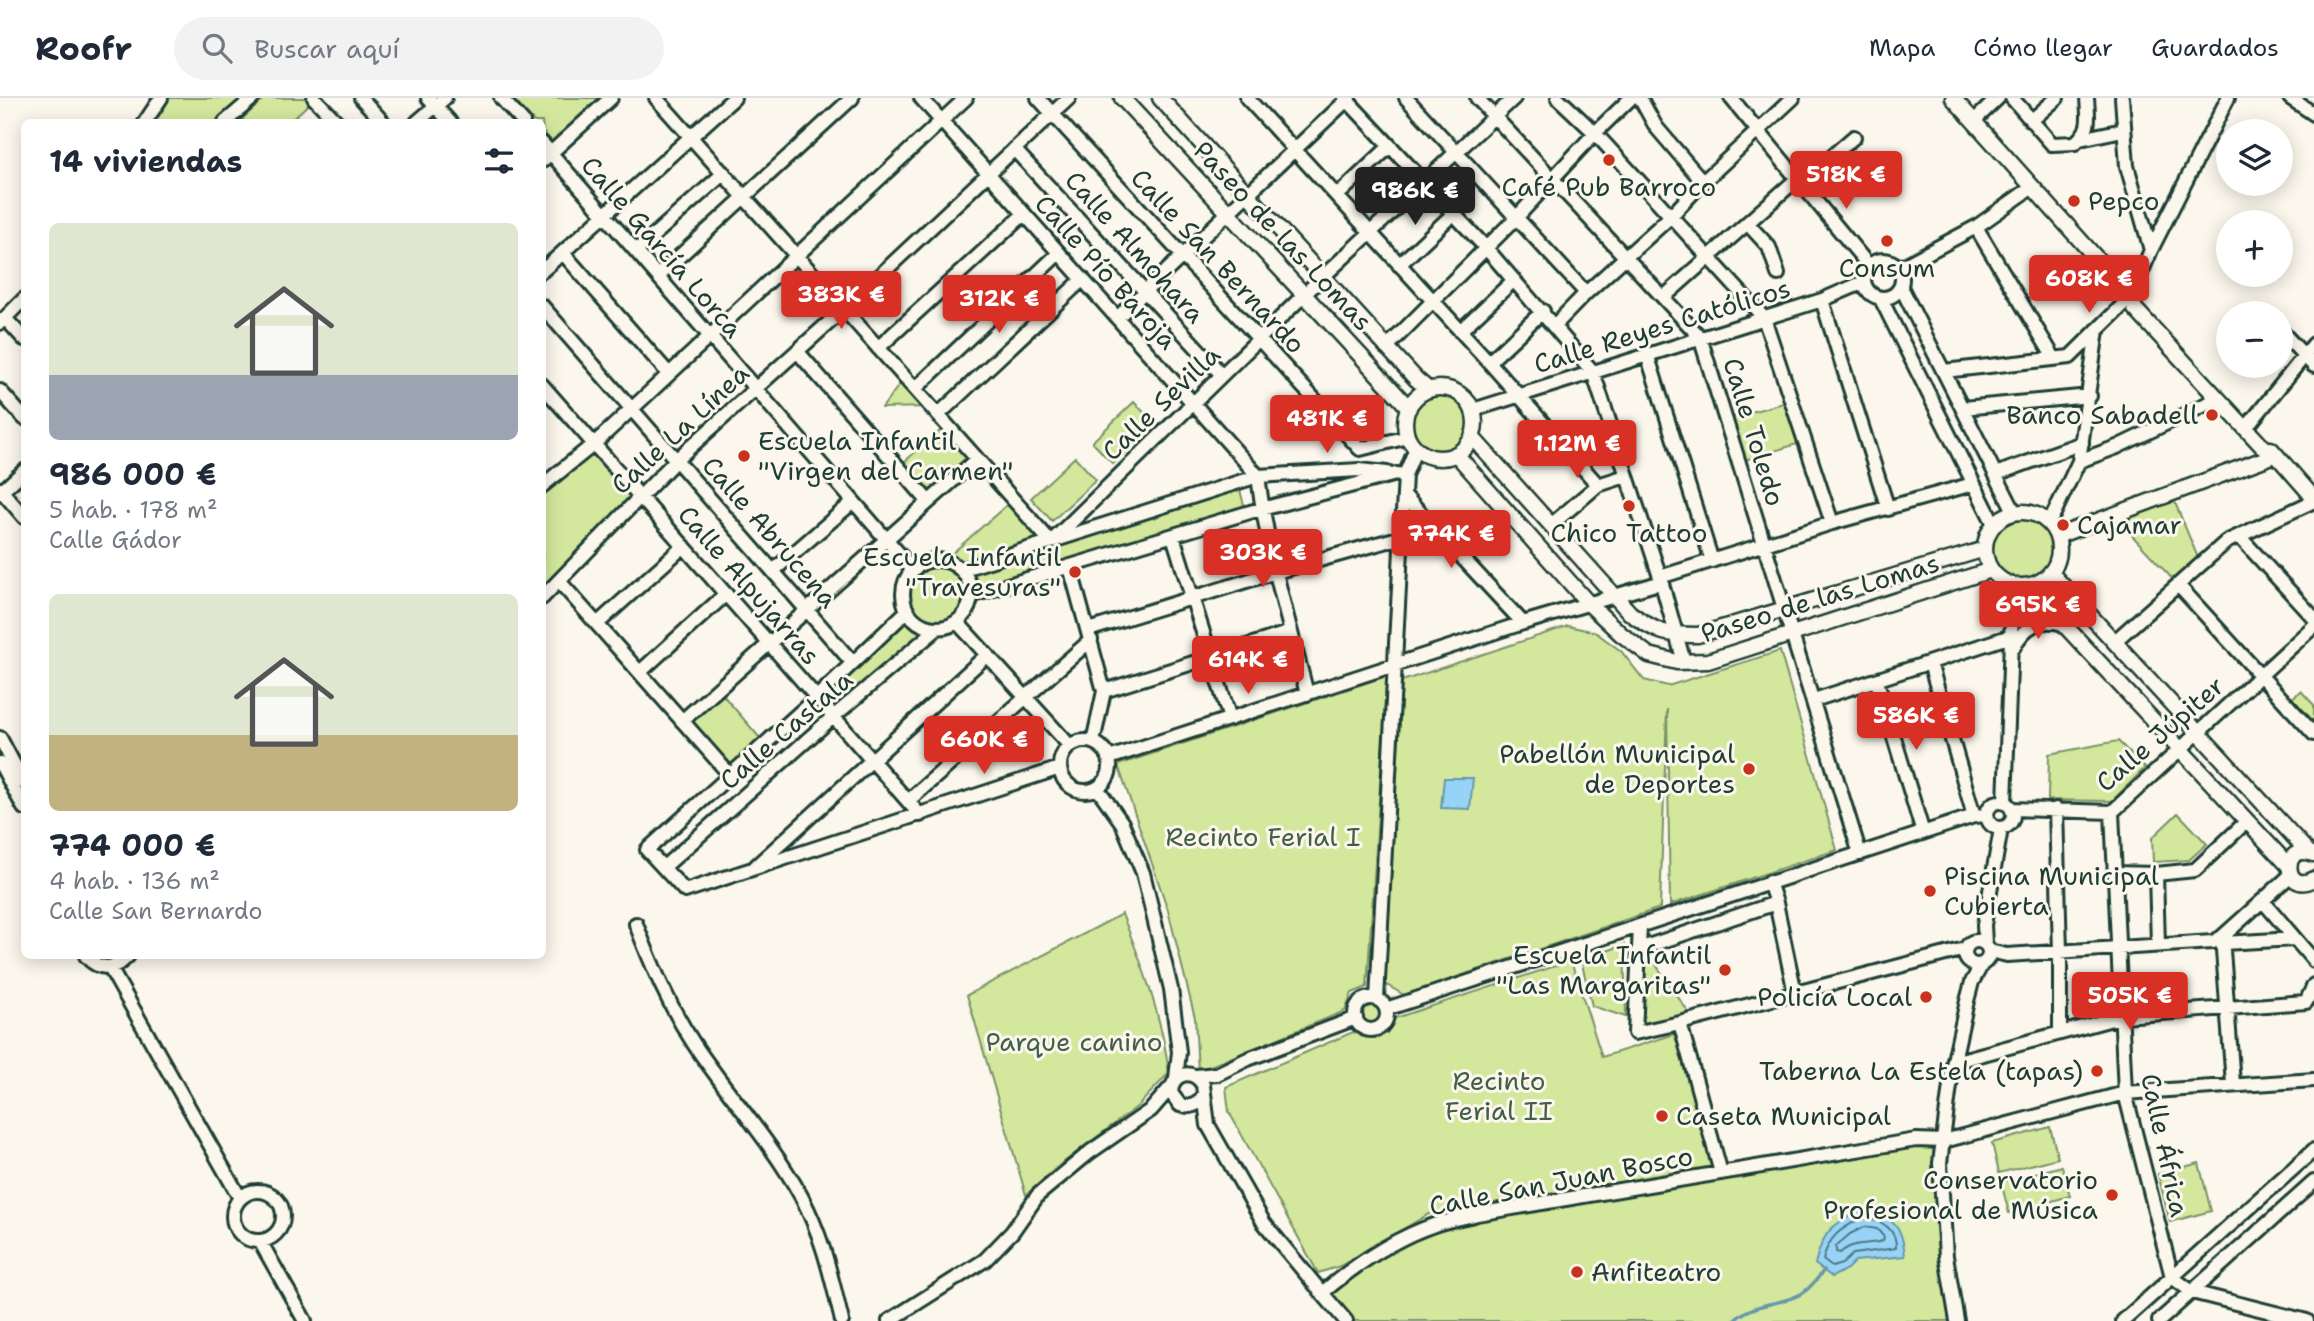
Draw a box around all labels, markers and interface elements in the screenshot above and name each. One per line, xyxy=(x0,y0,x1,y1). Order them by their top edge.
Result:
search box xyxy=(174,17,664,80)
text: Roofr xyxy=(35,26,132,71)
icon: search xyxy=(198,29,236,67)
text: Buscar aquí xyxy=(254,31,400,66)
text: Mapa xyxy=(1869,32,1935,64)
text: Cómo llegar xyxy=(1973,32,2113,64)
text: Guardados xyxy=(2151,32,2279,64)
map controls xyxy=(2216,119,2293,378)
button: layers xyxy=(2216,119,2293,196)
street label: Paseo de las Lomas xyxy=(1186,133,1381,338)
text: 14 viviendas xyxy=(49,141,242,182)
icon: filters xyxy=(480,142,518,180)
street label: Calle García Lorca xyxy=(574,148,751,345)
marker: Café Pub Barroco xyxy=(1601,152,1617,168)
pin: 518K € xyxy=(1789,152,1903,211)
text: 518K € xyxy=(1806,159,1886,189)
street label: Calle San Bernardo xyxy=(1123,161,1313,361)
street label: Calle Almohara xyxy=(1058,163,1213,330)
pin: 986K € xyxy=(1358,167,1472,227)
place label: Café Pub Barroco xyxy=(1502,169,1716,204)
text: 986K € xyxy=(1371,175,1459,205)
place label: Pepco xyxy=(2088,183,2160,218)
street label: Calle Pío Baroja xyxy=(1027,187,1185,357)
marker: Pepco xyxy=(2066,193,2082,209)
button: + xyxy=(2216,210,2293,287)
marker: Consum xyxy=(1879,233,1895,249)
place label: Consum xyxy=(1839,250,1935,285)
pin: 608K € xyxy=(2032,256,2146,315)
text: 608K € xyxy=(2045,263,2133,293)
icon: home xyxy=(221,268,347,394)
street label: Calle Reyes Católicos xyxy=(1529,270,1794,381)
pin: 383K € xyxy=(784,272,898,331)
pin: 312K € xyxy=(942,275,1056,335)
text: 383K € xyxy=(797,279,885,309)
text: 312K € xyxy=(959,283,1039,313)
button: − xyxy=(2216,301,2293,378)
street label: Calle Sevilla xyxy=(1094,337,1227,468)
street label: Calle Toledo xyxy=(1715,353,1794,510)
street label: Calle La Línea xyxy=(603,356,756,502)
pin: 481K € xyxy=(1270,396,1384,455)
place label: Banco Sabadell xyxy=(2006,397,2198,432)
text: 481K € xyxy=(1286,403,1368,433)
marker: Banco Sabadell xyxy=(2204,407,2220,423)
pin: 1.12M € xyxy=(1512,420,1642,480)
place label: Escuela Infantil "Virgen del Carmen" xyxy=(758,423,1013,488)
text: 1.12M € xyxy=(1533,428,1621,458)
street label: Calle Abrucena xyxy=(695,448,846,615)
marker: Escuela Infantil "Virgen del Carmen" xyxy=(736,448,752,464)
text: 986 000 € xyxy=(49,454,216,495)
text: 5 hab. · 178 m² xyxy=(49,495,218,525)
street label: Calle Alpujarras xyxy=(670,497,828,672)
marker: Chico Tattoo xyxy=(1621,498,1637,514)
place label: Cajamar xyxy=(2077,507,2182,542)
pin: 774K € xyxy=(1394,510,1508,570)
place label: Chico Tattoo xyxy=(1550,515,1708,550)
marker: Cajamar xyxy=(2055,517,2071,533)
text: 774K € xyxy=(1407,518,1495,548)
text: Calle Gádor xyxy=(49,525,182,555)
pin: 303K € xyxy=(1206,530,1320,589)
text: 303K € xyxy=(1219,537,1307,567)
place label: Escuela Infantil "Travesuras" xyxy=(863,539,1061,604)
street label: Paseo de las Lomas xyxy=(1696,545,1943,650)
marker: Escuela Infantil "Travesuras" xyxy=(1067,564,1083,580)
pin: 695K € xyxy=(1981,582,2095,641)
text: 695K € xyxy=(1995,589,2081,619)
pin: 614K € xyxy=(1191,636,1305,696)
icon: home xyxy=(221,639,347,765)
text: 614K € xyxy=(1208,644,1288,674)
street label: Calle Castala xyxy=(712,662,860,797)
street label: Calle Júpiter xyxy=(2088,668,2231,799)
pin: 586K € xyxy=(1859,692,1973,752)
text: 586K € xyxy=(1873,700,1959,730)
pin: 660K € xyxy=(927,716,1041,776)
text: 660K € xyxy=(940,724,1028,754)
place label: Pabellón Municipal de Deportes xyxy=(1499,736,1735,801)
marker: Pabellón Municipal de Deportes xyxy=(1741,761,1757,777)
park label: Recinto Ferial I xyxy=(1166,819,1360,854)
text: 774 000 € xyxy=(49,825,215,866)
place label: Piscina Municipal Cubierta xyxy=(1944,858,2159,923)
text: 4 hab. · 136 m² xyxy=(49,866,220,896)
marker: Piscina Municipal Cubierta xyxy=(1922,883,1938,899)
text: Calle San Bernardo xyxy=(49,896,262,926)
place label: Escuela Infantil "Las Margaritas" xyxy=(1496,937,1711,1002)
marker: Escuela Infantil "Las Margaritas" xyxy=(1717,962,1733,978)
pin: 505K € xyxy=(2073,972,2187,1032)
place label: Policía Local xyxy=(1757,979,1912,1014)
text: 505K € xyxy=(2088,980,2172,1010)
marker: Policía Local xyxy=(1918,989,1934,1005)
park label: Parque canino xyxy=(986,1024,1162,1059)
place label: Taberna La Estela (tapas) xyxy=(1759,1053,2083,1088)
park label: Recinto Ferial II xyxy=(1445,1063,1553,1128)
marker: Taberna La Estela (tapas) xyxy=(2089,1063,2105,1079)
street label: Calle África xyxy=(2133,1070,2198,1220)
place label: Caseta Municipal xyxy=(1676,1098,1891,1133)
marker: Caseta Municipal xyxy=(1654,1108,1670,1124)
street label: Calle San Juan Bosco xyxy=(1426,1138,1696,1223)
place label: Conservatorio Profesional de Música xyxy=(1823,1162,2098,1227)
marker: Conservatorio Profesional de Música xyxy=(2104,1187,2120,1203)
place label: Anfiteatro xyxy=(1591,1254,1721,1289)
marker: Anfiteatro xyxy=(1569,1264,1585,1280)

